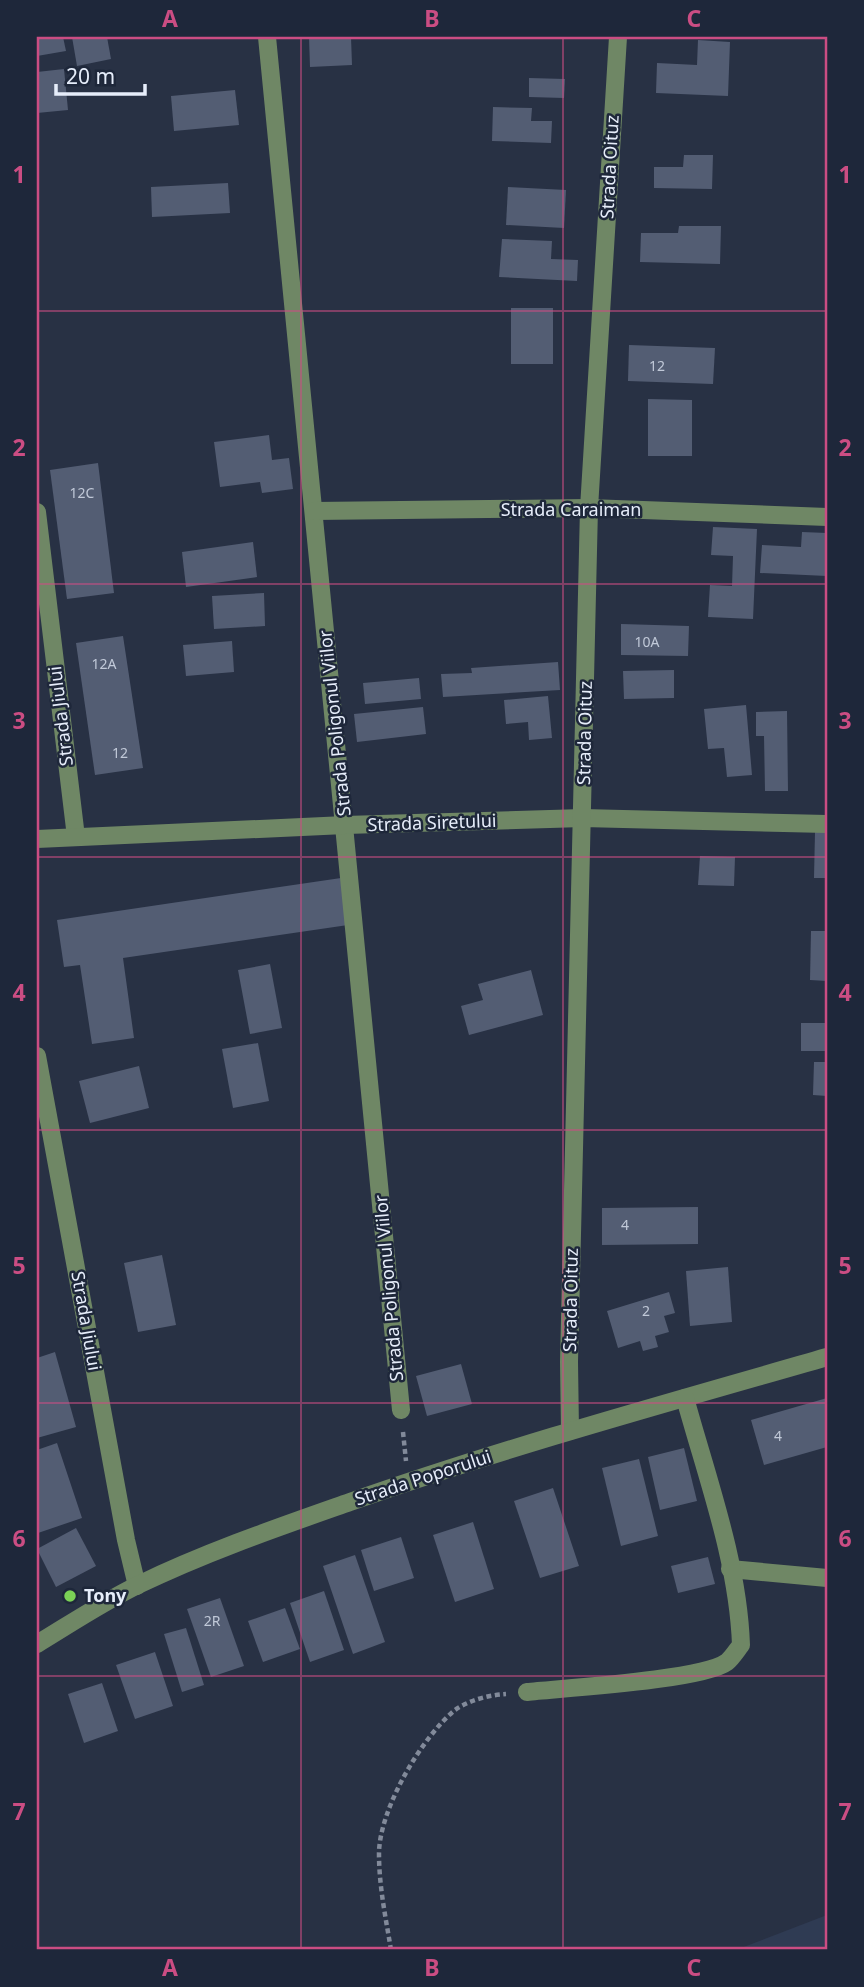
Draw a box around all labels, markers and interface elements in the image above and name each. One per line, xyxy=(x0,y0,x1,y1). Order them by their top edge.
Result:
text: A xyxy=(162,2,178,34)
text: B xyxy=(424,2,440,34)
text: C xyxy=(687,2,702,34)
scale bar xyxy=(56,52,145,96)
text: 20 m xyxy=(66,62,115,90)
street label: Strada Oituz xyxy=(594,114,624,220)
text: 1 xyxy=(12,158,26,190)
text: 1 xyxy=(838,158,852,190)
house number: 12 xyxy=(649,356,665,375)
text: 2 xyxy=(12,431,26,463)
text: 2 xyxy=(838,431,852,463)
house number: 12C xyxy=(70,483,95,502)
street label: Strada Caraiman xyxy=(501,497,641,521)
street label: Strada Poligonul Viilor xyxy=(312,628,356,817)
house number: 10A xyxy=(635,632,660,651)
house number: 12A xyxy=(92,654,117,673)
street label: Strada Jiului xyxy=(42,665,78,767)
street label: Strada Oituz xyxy=(571,681,597,785)
text: 3 xyxy=(12,704,26,736)
text: 3 xyxy=(838,704,852,736)
house number: 12 xyxy=(112,743,128,762)
street label: Strada Siretului xyxy=(367,808,497,836)
text: 4 xyxy=(12,976,26,1008)
text: 4 xyxy=(838,976,852,1008)
street label: Strada Poligonul Viilor xyxy=(368,1193,408,1382)
house number: 4 xyxy=(621,1215,629,1234)
street label: Strada Oituz xyxy=(557,1248,583,1352)
text: 5 xyxy=(12,1249,26,1281)
text: 5 xyxy=(838,1249,852,1281)
street label: Strada Jiului xyxy=(66,1269,108,1372)
house number: 2 xyxy=(642,1301,650,1320)
house number: 4 xyxy=(774,1426,782,1445)
street label: Strada Poporului xyxy=(351,1444,494,1510)
text: 6 xyxy=(12,1522,26,1554)
text: 6 xyxy=(838,1522,852,1554)
place label: Tony xyxy=(84,1583,127,1607)
marker: Tony xyxy=(62,1588,78,1604)
house number: 2R xyxy=(204,1611,221,1630)
text: 7 xyxy=(12,1795,26,1827)
text: 7 xyxy=(838,1795,852,1827)
text: A xyxy=(162,1951,178,1983)
text: B xyxy=(424,1951,440,1983)
text: C xyxy=(687,1951,702,1983)

